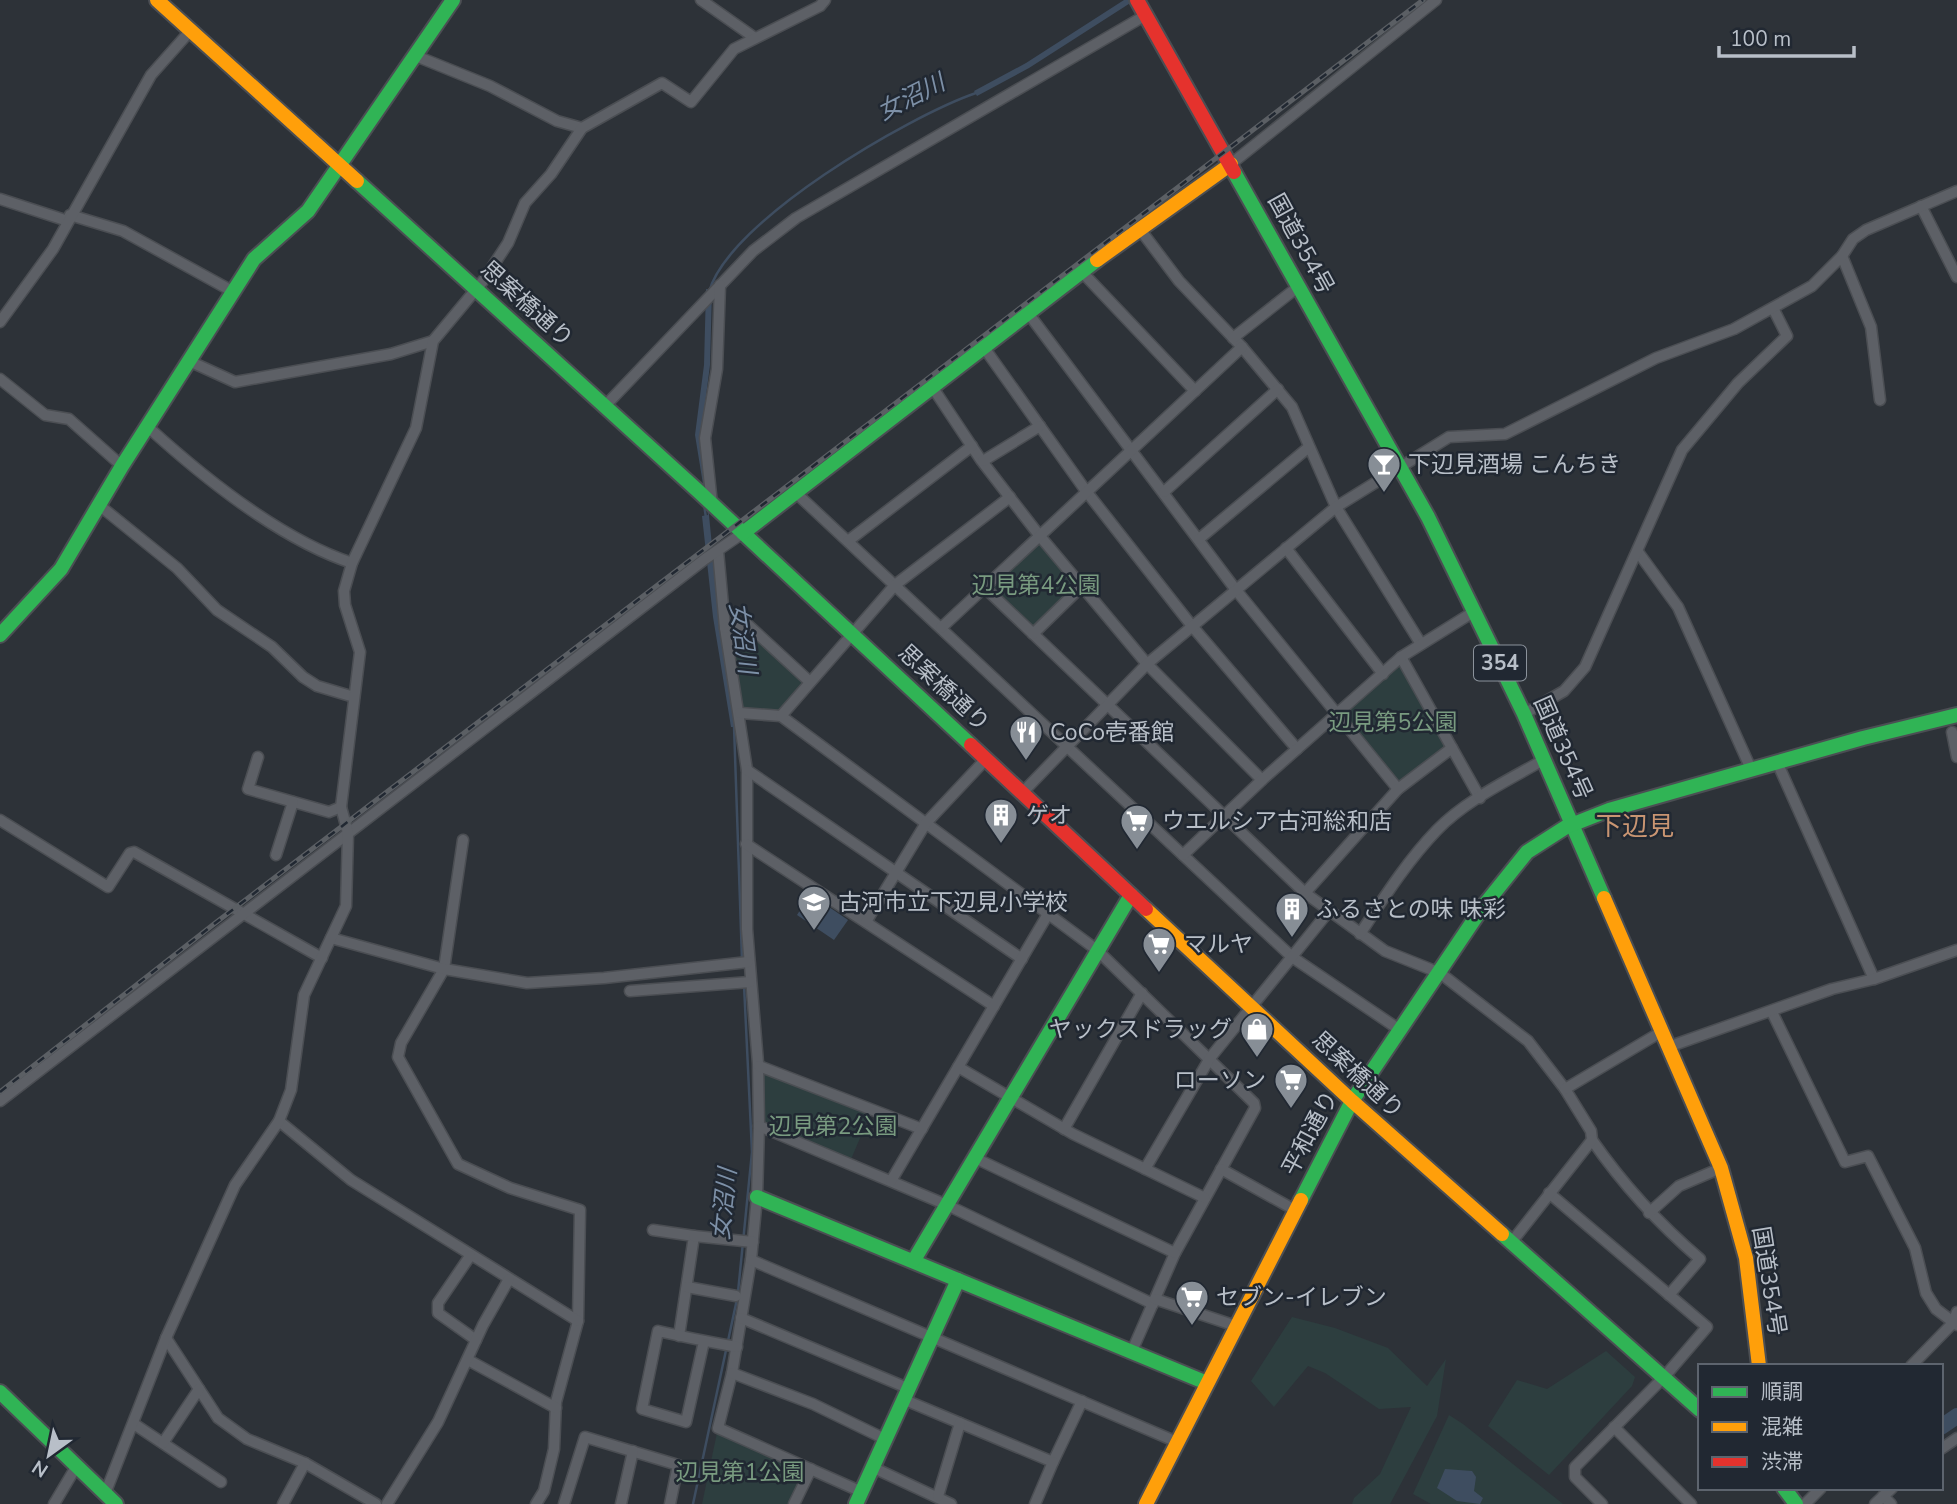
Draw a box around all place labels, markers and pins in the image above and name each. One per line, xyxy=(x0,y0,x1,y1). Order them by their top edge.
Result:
bar icon: 下辺見酒場 こんちき xyxy=(1365,445,1403,494)
place label: 下辺見酒場 こんちき xyxy=(1408,449,1621,480)
restaurant icon: CoCo壱番館 xyxy=(1007,713,1045,762)
place label: CoCo壱番館 xyxy=(1050,717,1174,748)
building icon: ゲオ xyxy=(982,796,1020,845)
place label: ゲオ xyxy=(1026,800,1072,831)
supermarket icon: ウエルシア古河総和店 xyxy=(1118,802,1156,851)
place label: ウエルシア古河総和店 xyxy=(1162,806,1392,837)
school or university icon: 古河市立下辺見小学校 xyxy=(795,883,833,932)
place label: 古河市立下辺見小学校 xyxy=(838,887,1068,918)
building icon: ふるさとの味 味彩 xyxy=(1273,890,1311,939)
place label: ふるさとの味 味彩 xyxy=(1316,894,1506,925)
supermarket icon: マルヤ xyxy=(1140,925,1178,974)
place label: マルヤ xyxy=(1184,929,1253,960)
shop icon: ヤックスドラッグ xyxy=(1238,1010,1276,1059)
place label: ヤックスドラッグ xyxy=(1049,1014,1232,1045)
supermarket icon: ローソン xyxy=(1272,1061,1310,1110)
place label: ローソン xyxy=(1174,1065,1266,1096)
supermarket icon: セブン-イレブン xyxy=(1173,1278,1211,1327)
place label: セブン-イレブン xyxy=(1216,1282,1387,1313)

